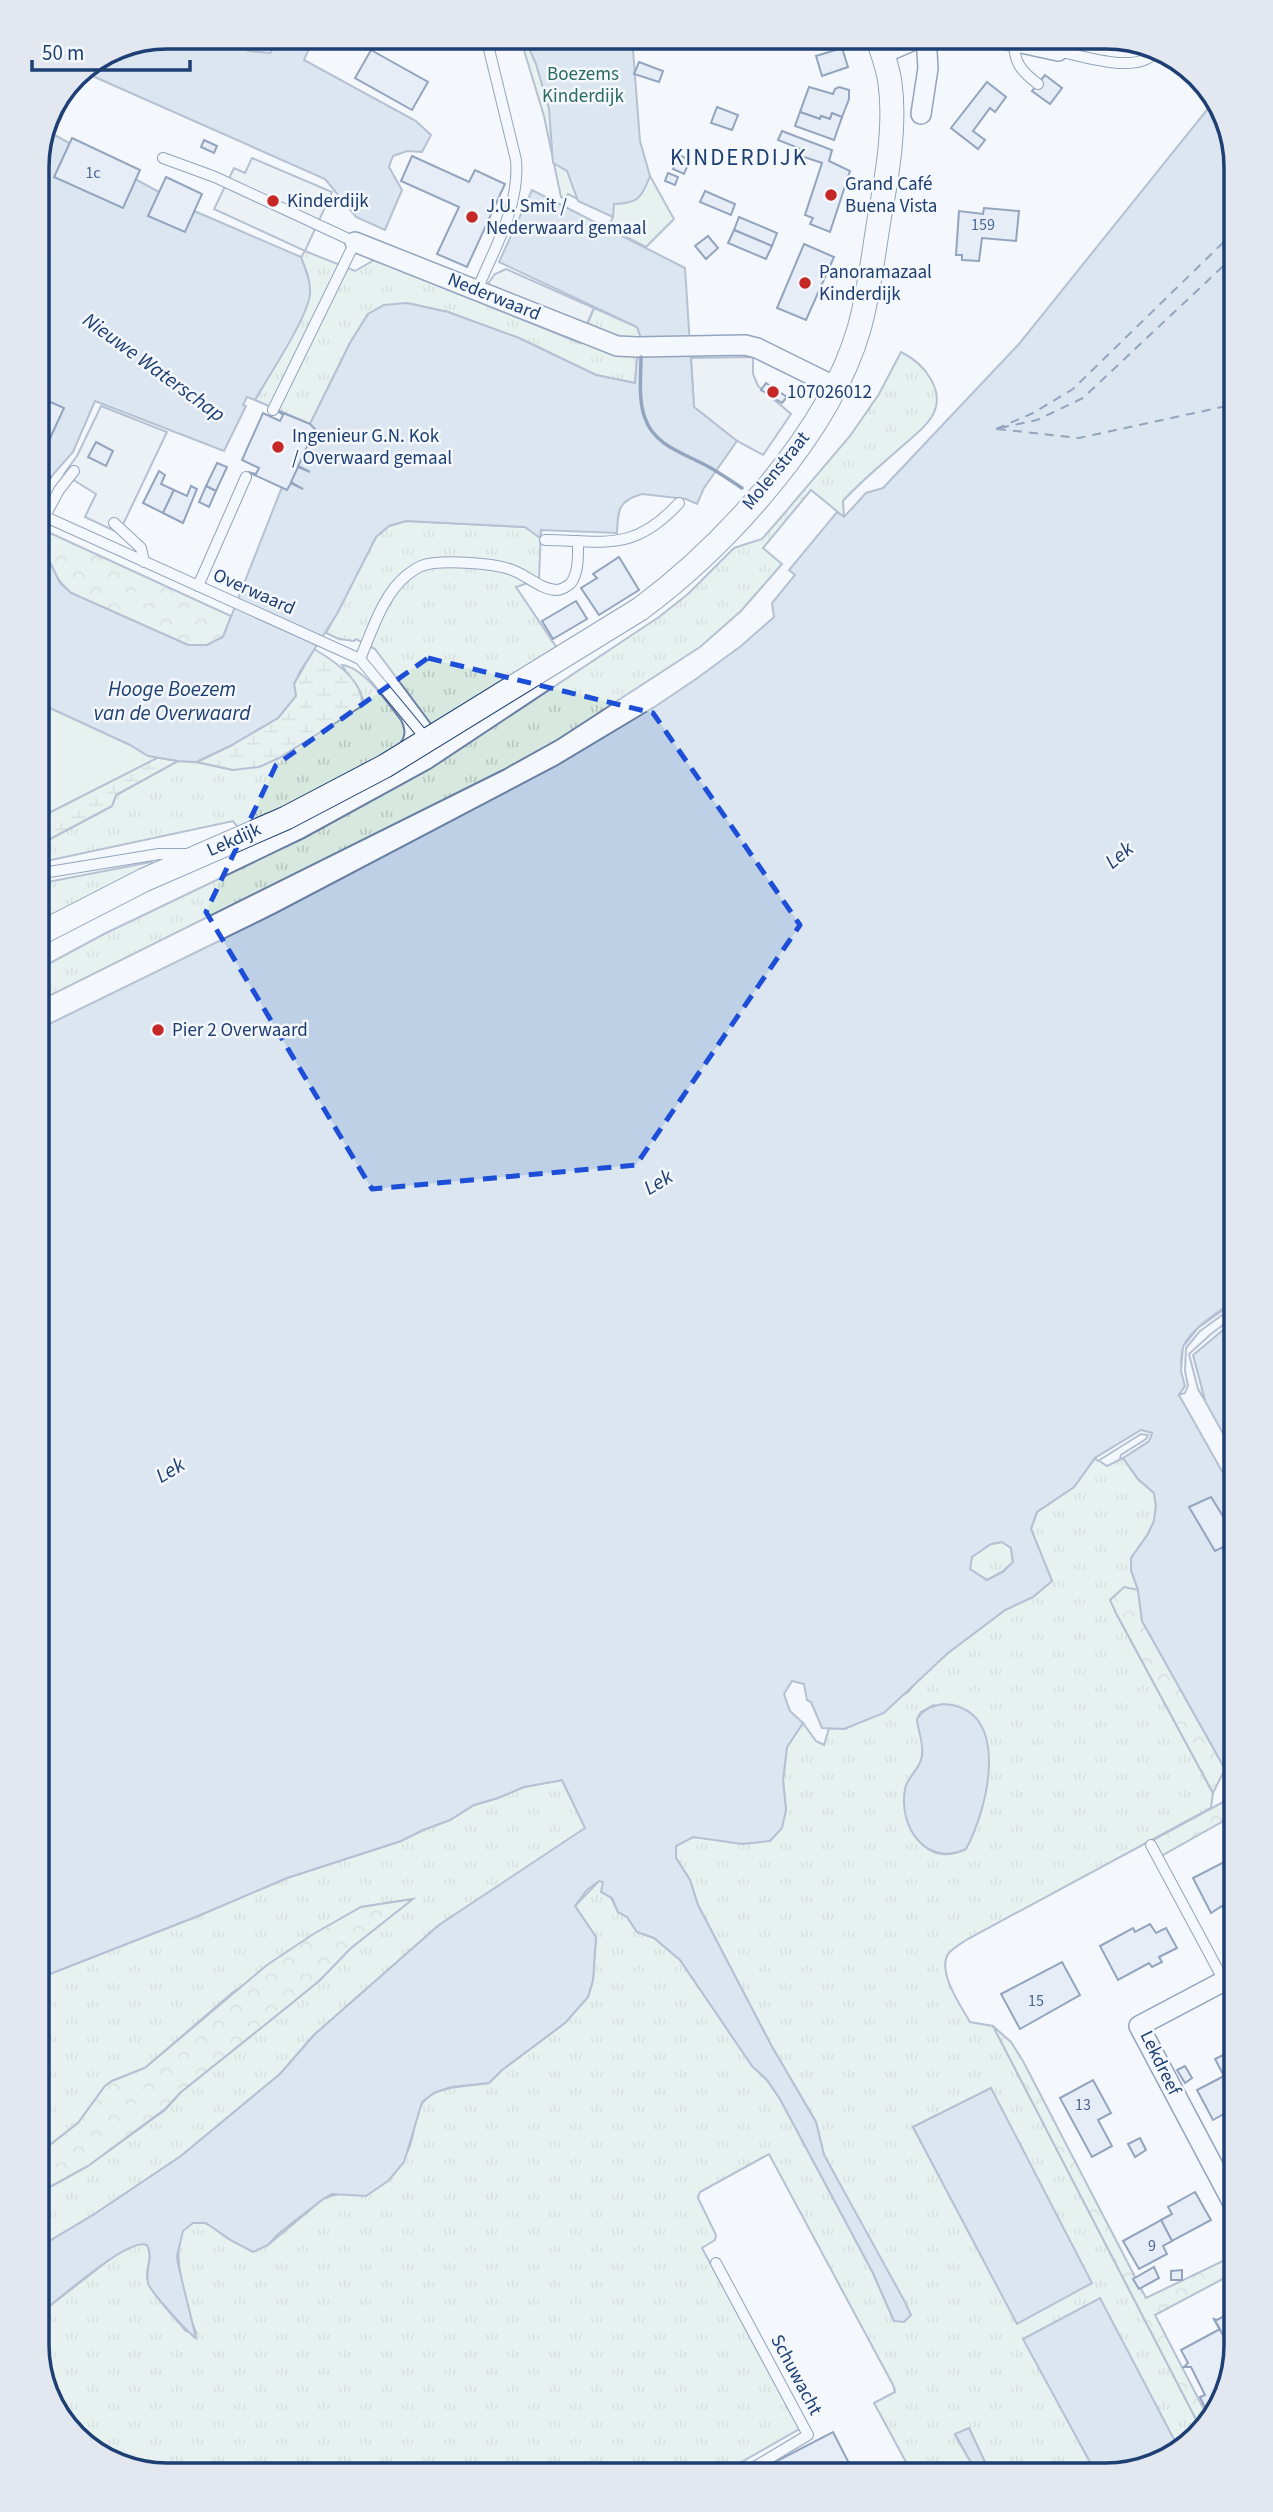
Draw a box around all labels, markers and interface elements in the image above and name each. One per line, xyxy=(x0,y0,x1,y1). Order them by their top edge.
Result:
scale bar xyxy=(32,28,189,72)
text: 50 m xyxy=(42,38,84,68)
park label: Boezems Kinderdijk xyxy=(542,61,624,110)
district label: KINDERDIJK xyxy=(670,141,808,174)
house number: 1c xyxy=(85,162,101,184)
place label: Grand Café Buena Vista xyxy=(845,171,937,220)
marker: Grand Café Buena Vista xyxy=(823,187,839,203)
place label: Kinderdijk xyxy=(287,188,369,215)
marker: Kinderdijk xyxy=(265,193,281,209)
place label: J.U. Smit / Nederwaard gemaal xyxy=(486,193,647,242)
marker: J.U. Smit / Nederwaard gemaal xyxy=(464,209,480,225)
house number: 159 xyxy=(971,214,995,236)
place label: Panoramazaal Kinderdijk xyxy=(819,259,932,308)
street label: Nederwaard xyxy=(443,266,545,328)
marker: Panoramazaal Kinderdijk xyxy=(797,275,813,291)
water label: Nieuwe Waterschap xyxy=(76,305,232,429)
place label: 107026012 xyxy=(787,379,872,406)
marker: 107026012 xyxy=(765,384,781,400)
place label: Ingenieur G.N. Kok / Overwaard gemaal xyxy=(292,423,452,472)
street label: Molenstraat xyxy=(736,425,817,516)
marker: Ingenieur G.N. Kok / Overwaard gemaal xyxy=(270,439,286,455)
street label: Overwaard xyxy=(209,562,299,622)
water label: Hooge Boezem van de Overwaard xyxy=(94,674,251,728)
street label: Lekdijk xyxy=(203,816,266,864)
water label: Lek xyxy=(1098,833,1141,876)
place label: Pier 2 Overwaard xyxy=(172,1017,308,1044)
marker: Pier 2 Overwaard xyxy=(150,1022,166,1038)
water label: Lek xyxy=(638,1161,679,1202)
water label: Lek xyxy=(150,1449,191,1490)
house number: 15 xyxy=(1028,1990,1044,2012)
street label: Lekdreef xyxy=(1133,2026,1188,2101)
house number: 13 xyxy=(1075,2094,1091,2116)
house number: 9 xyxy=(1148,2235,1156,2257)
street label: Schuwacht xyxy=(763,2330,829,2421)

